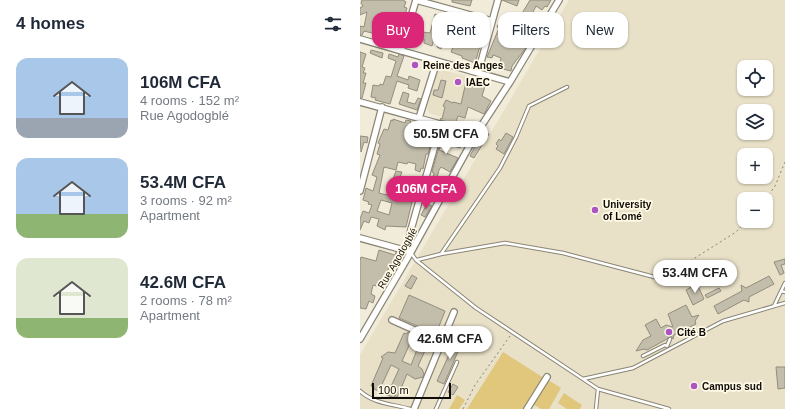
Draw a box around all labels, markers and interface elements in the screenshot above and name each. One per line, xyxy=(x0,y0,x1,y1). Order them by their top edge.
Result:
chip: Buy xyxy=(372,12,424,48)
chip: Rent xyxy=(432,12,490,48)
chip: Filters xyxy=(498,12,564,48)
chip: New xyxy=(572,12,628,48)
icon: filters xyxy=(322,13,344,35)
text: 4 homes xyxy=(16,14,85,33)
marker: Reine des Anges xyxy=(410,60,420,70)
place label: Reine des Anges xyxy=(423,60,504,71)
map controls xyxy=(737,60,773,228)
button: locate xyxy=(737,60,773,96)
text: 106M CFA xyxy=(140,73,221,92)
icon: home xyxy=(48,74,96,122)
marker: IAEC xyxy=(453,77,463,87)
place label: IAEC xyxy=(466,77,490,88)
text: 4 rooms · 152 m² xyxy=(140,93,239,108)
button: layers xyxy=(737,104,773,140)
text: Rue Agodogblé xyxy=(140,108,229,123)
pin: 50.5M CFA xyxy=(400,121,492,155)
text: 50.5M CFA xyxy=(413,126,479,141)
button: + xyxy=(737,148,773,184)
text: 53.4M CFA xyxy=(140,173,226,192)
icon: home xyxy=(48,174,96,222)
pin: 106M CFA xyxy=(385,176,467,210)
text: 106M CFA xyxy=(395,181,457,196)
button: − xyxy=(737,192,773,228)
text: 3 rooms · 92 m² xyxy=(140,193,232,208)
place label: University of Lomé xyxy=(603,199,652,222)
marker: University of Lomé xyxy=(590,205,600,215)
text: Apartment xyxy=(140,208,200,223)
street label: Rue Agodogblé xyxy=(376,226,420,291)
pin: 53.4M CFA xyxy=(649,260,741,294)
text: 53.4M CFA xyxy=(662,265,728,280)
text: 42.6M CFA xyxy=(140,273,226,292)
icon: home xyxy=(48,274,96,322)
text: 2 rooms · 78 m² xyxy=(140,293,232,308)
text: Apartment xyxy=(140,308,200,323)
pin: 42.6M CFA xyxy=(404,326,496,360)
marker: Cité B xyxy=(664,327,674,337)
place label: Cité B xyxy=(677,327,706,338)
text: 42.6M CFA xyxy=(417,331,483,346)
scale bar xyxy=(372,381,451,400)
marker: Campus sud xyxy=(689,381,699,391)
place label: Campus sud xyxy=(702,381,762,392)
text: 100 m xyxy=(378,384,409,396)

